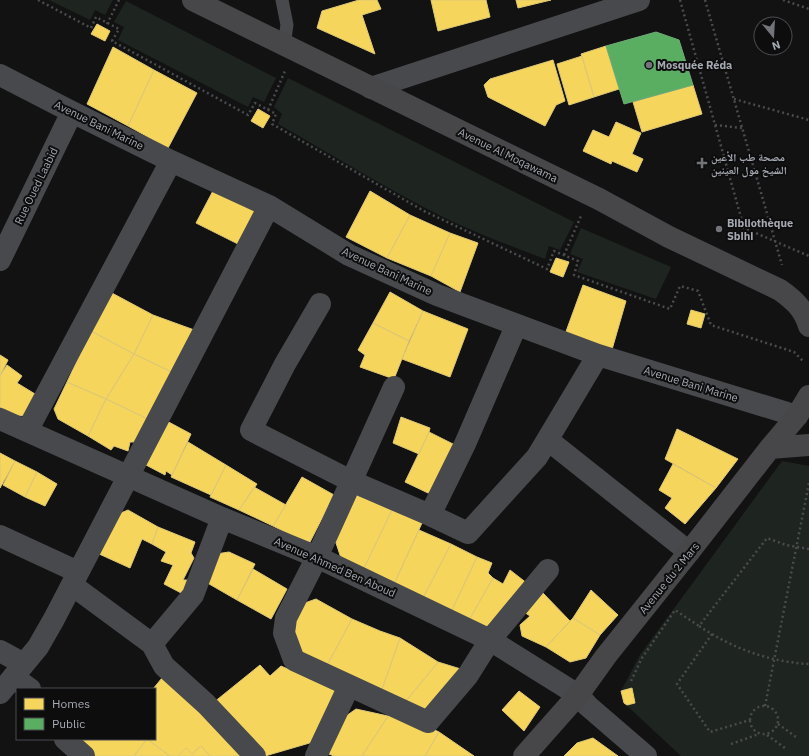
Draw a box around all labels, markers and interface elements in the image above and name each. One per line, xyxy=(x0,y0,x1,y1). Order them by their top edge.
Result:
north arrow xyxy=(753,16,793,56)
text: N xyxy=(770,38,782,53)
place label: Mosquée Réda xyxy=(657,58,732,72)
marker: Mosquée Réda xyxy=(644,60,654,70)
street label: Avenue Bani Marine xyxy=(52,97,146,153)
street label: Avenue Al Moqawama xyxy=(456,125,560,185)
street label: Rue Oued Laabid xyxy=(11,145,61,227)
place label: مصحة طب الأعين الشيخ مول العينين xyxy=(711,150,787,178)
marker: مصحة طب الأعين الشيخ مول العينين xyxy=(696,157,708,169)
place label: Bibliothèque Sbihi xyxy=(727,216,793,243)
marker: Bibliothèque Sbihi xyxy=(714,224,724,234)
street label: Avenue Bani Marine xyxy=(340,244,434,298)
street label: Avenue Bani Marine xyxy=(642,363,740,405)
street label: Avenue Ahmed Ben Aboud xyxy=(272,534,398,600)
street label: Avenue du 2 Mars xyxy=(636,539,702,617)
legend xyxy=(16,688,156,740)
text: Homes xyxy=(52,696,90,711)
text: Public xyxy=(52,716,85,731)

